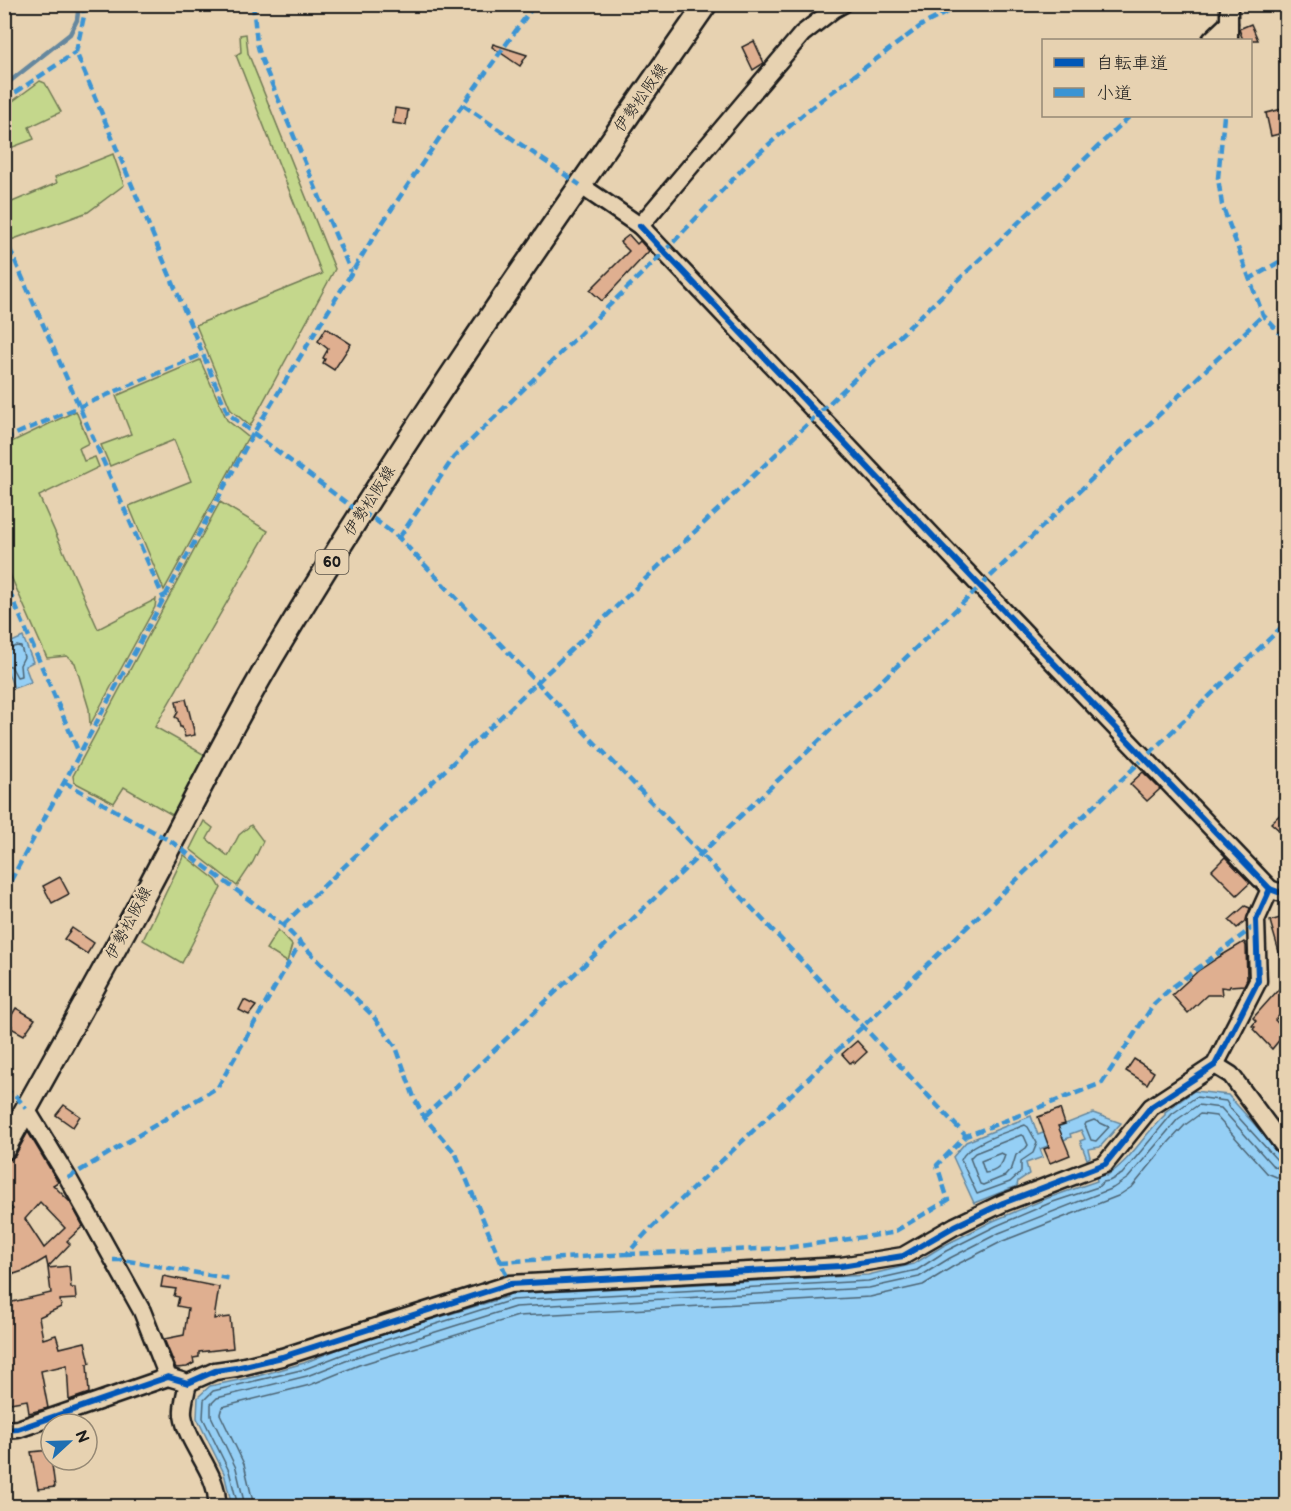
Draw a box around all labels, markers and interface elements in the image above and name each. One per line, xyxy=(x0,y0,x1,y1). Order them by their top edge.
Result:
legend xyxy=(1042,39,1252,117)
text: 自転車道 xyxy=(1096,53,1168,74)
street label: 伊勢松阪線 xyxy=(610,60,672,136)
text: 小道 xyxy=(1096,83,1132,104)
street label: 伊勢松阪線 xyxy=(340,462,400,540)
road number: 60 xyxy=(316,550,348,574)
street label: 伊勢松阪線 xyxy=(102,883,156,963)
north arrow xyxy=(39,1412,99,1472)
text: N xyxy=(70,1428,93,1446)

